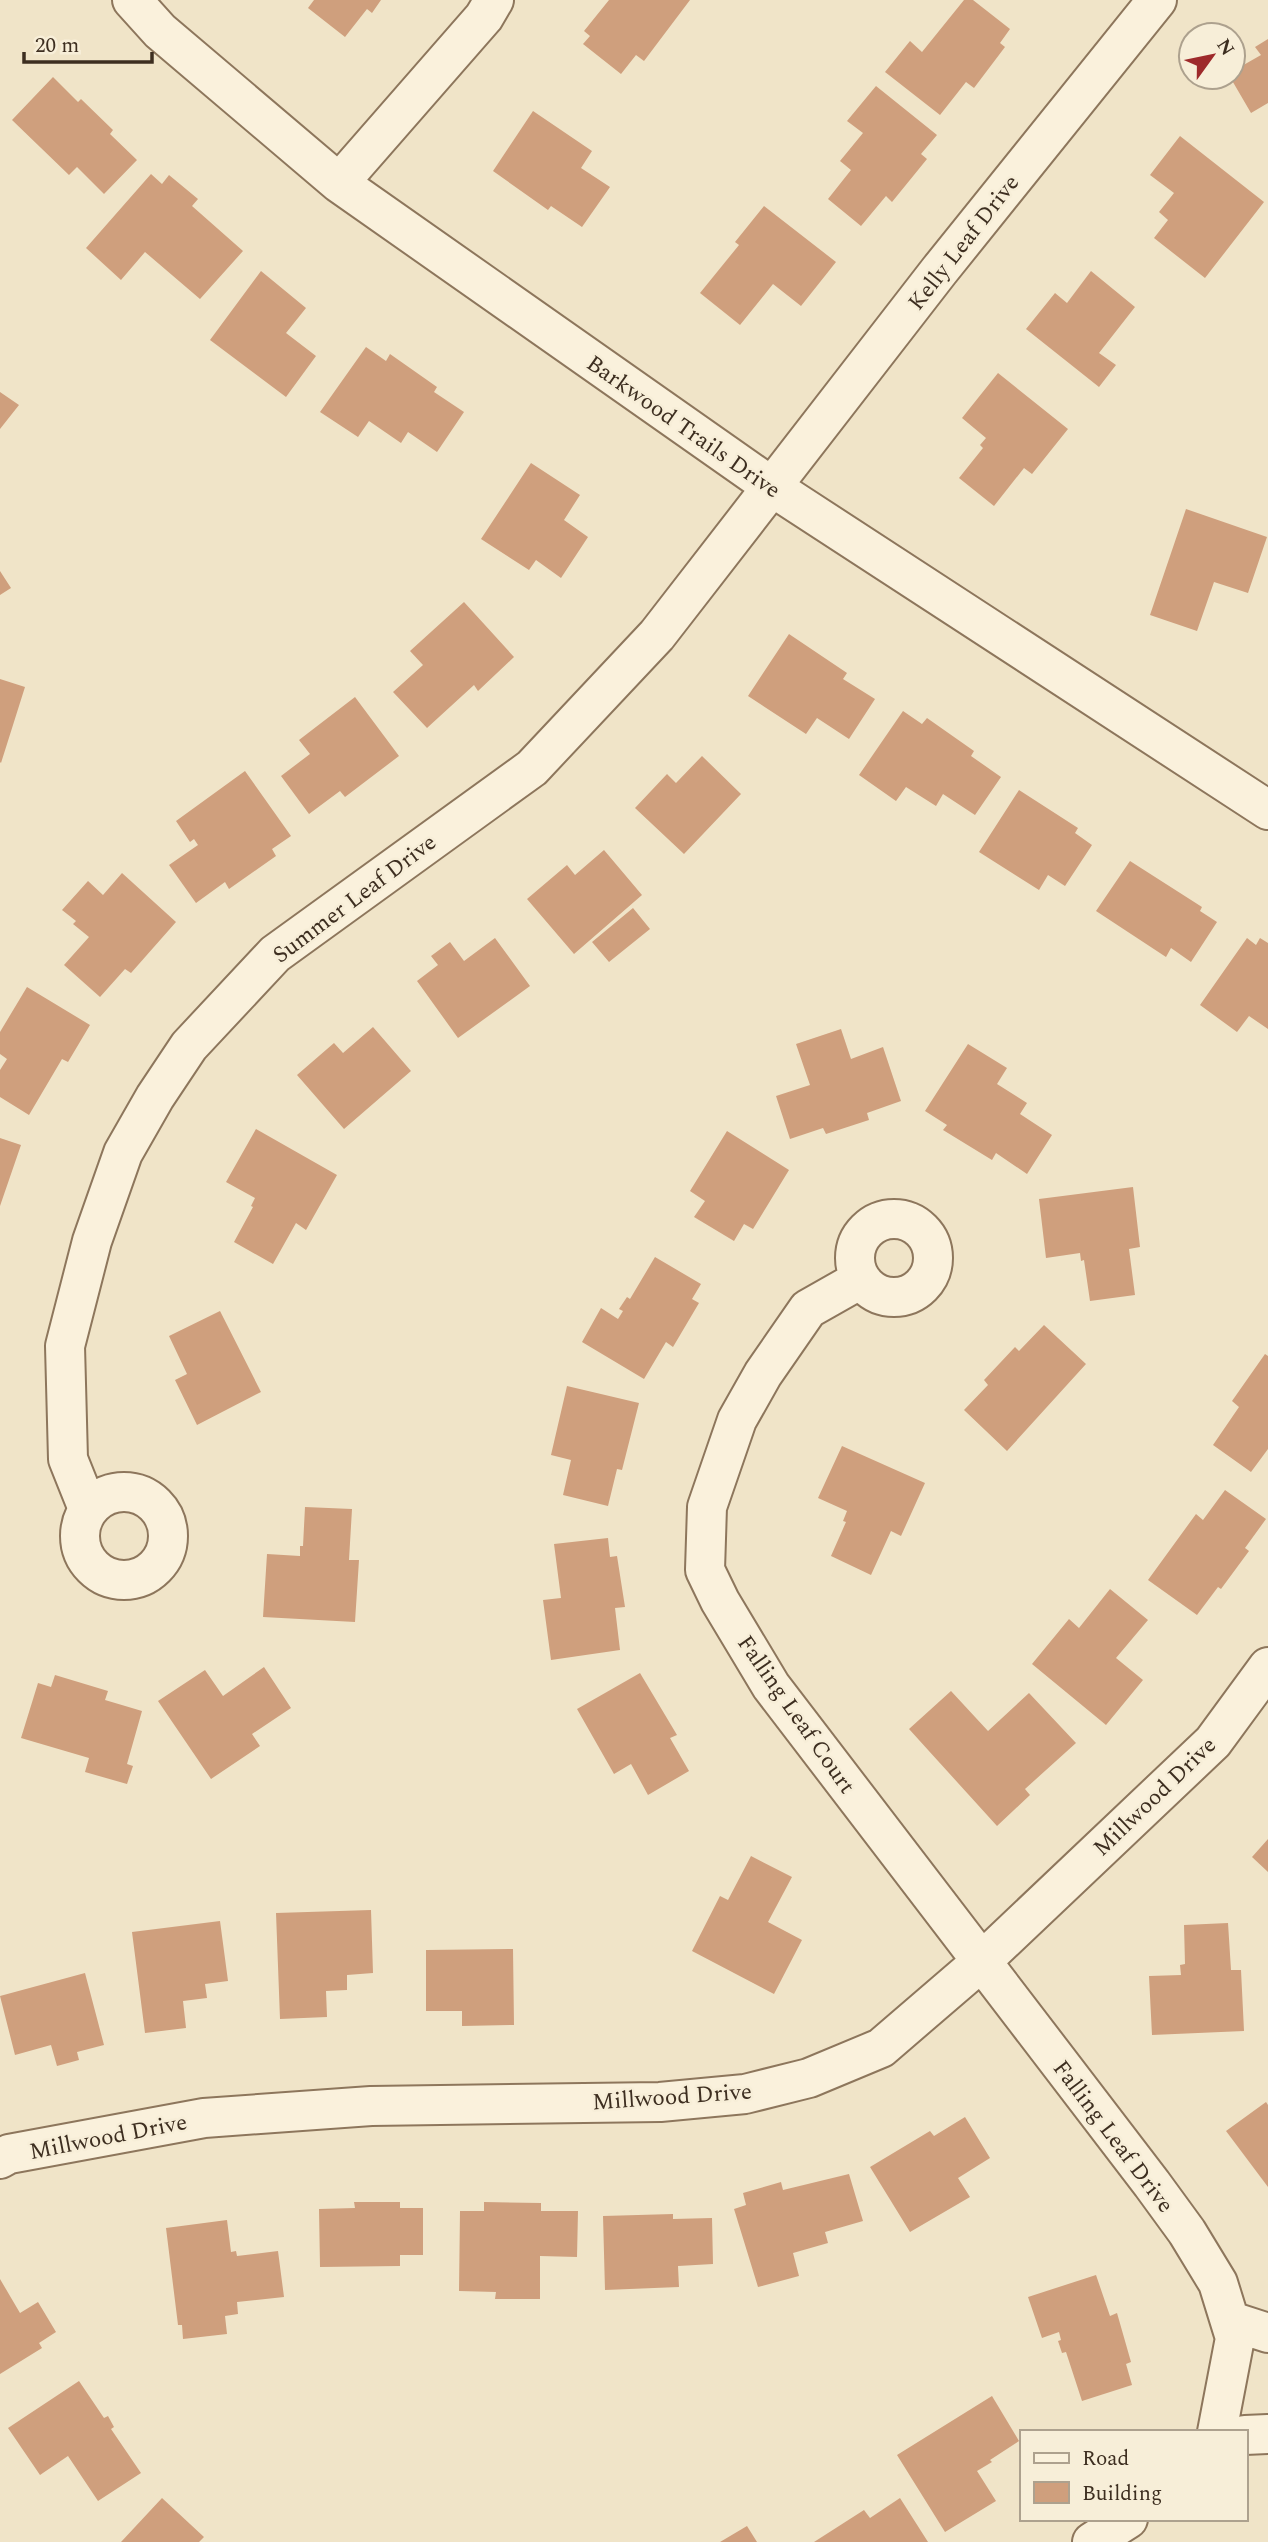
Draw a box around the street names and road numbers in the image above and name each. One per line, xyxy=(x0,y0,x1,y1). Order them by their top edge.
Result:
street label: Kelly Leaf Drive xyxy=(900,167,1029,318)
street label: Barkwood Trails Drive xyxy=(579,347,788,508)
street label: Summer Leaf Drive xyxy=(266,826,444,973)
street label: Falling Leaf Court xyxy=(728,1628,864,1801)
street label: Millwood Drive xyxy=(1085,1729,1225,1865)
street label: Falling Leaf Drive xyxy=(1044,2053,1182,2221)
street label: Millwood Drive xyxy=(591,2074,753,2121)
street label: Millwood Drive xyxy=(26,2105,190,2170)

